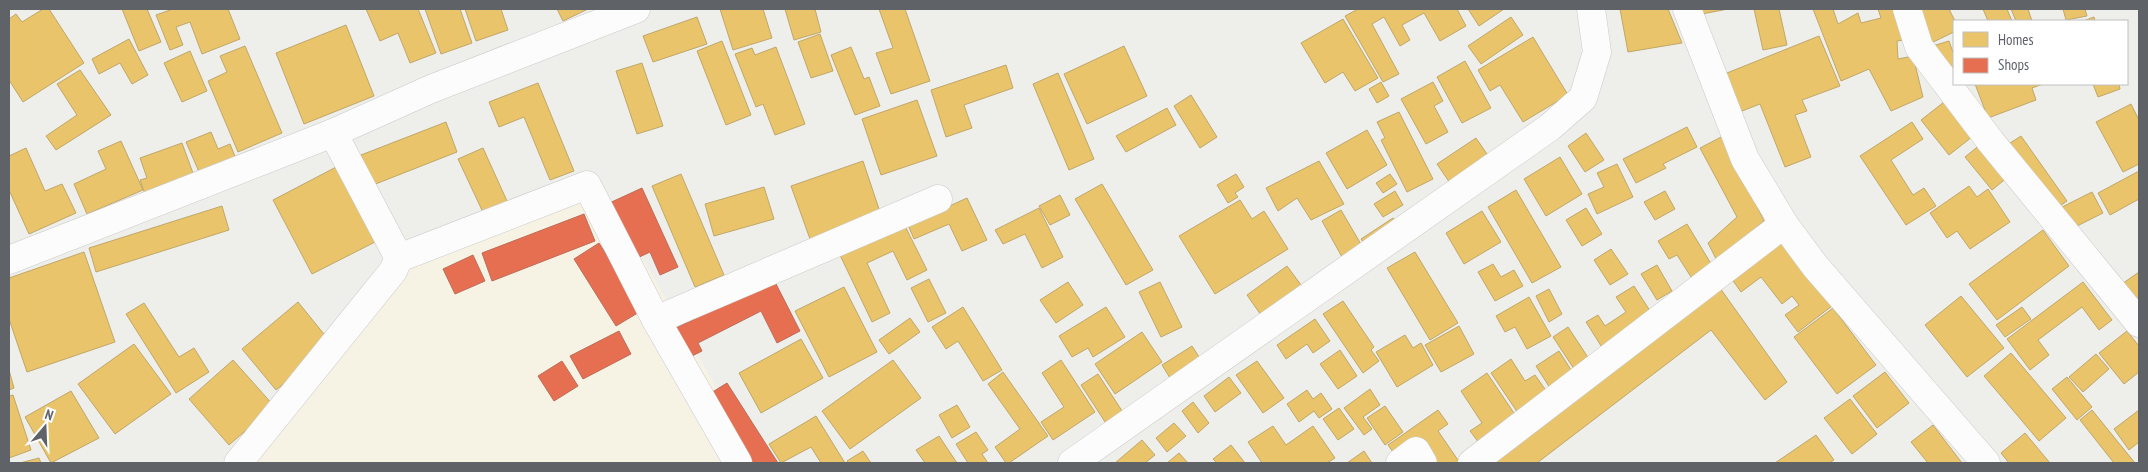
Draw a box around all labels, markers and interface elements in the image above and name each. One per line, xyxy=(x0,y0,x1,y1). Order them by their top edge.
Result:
legend xyxy=(1953,20,2128,85)
text: Homes xyxy=(1998,30,2034,49)
text: Shops xyxy=(1998,55,2029,74)
north arrow xyxy=(20,402,70,452)
text: N xyxy=(43,405,56,424)

